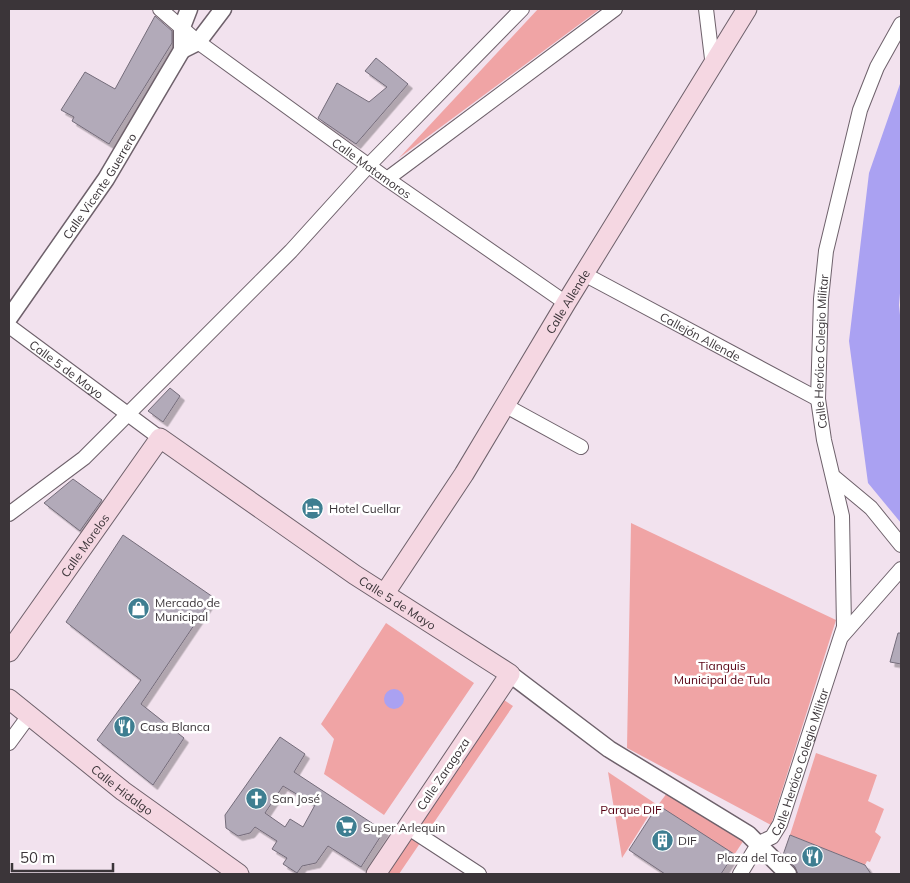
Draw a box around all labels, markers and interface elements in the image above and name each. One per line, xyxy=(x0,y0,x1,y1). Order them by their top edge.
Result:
street label: Calle Vicente Guerrero xyxy=(59,130,139,242)
street label: Calle Matamoros xyxy=(329,134,415,201)
street label: Calle Allende xyxy=(542,266,592,336)
street label: Calle Heróico Colegio Militar xyxy=(811,273,831,430)
street label: Callejón Allende xyxy=(658,309,743,364)
street label: Calle 5 de Mayo xyxy=(27,337,107,401)
hotel icon: Hotel Cuellar xyxy=(301,496,325,520)
place label: Hotel Cuellar xyxy=(329,501,401,516)
street label: Calle Morelos xyxy=(57,510,112,580)
street label: Calle 5 de Mayo xyxy=(356,572,439,633)
place label: Mercado de Municipal xyxy=(155,595,220,624)
shop icon: Mercado de Municipal xyxy=(127,597,151,621)
park label: Tianguis Municipal de Tula xyxy=(674,658,770,687)
street label: Calle Heróico Colegio Militar xyxy=(767,686,831,839)
restaurant icon: Casa Blanca xyxy=(112,714,136,738)
place label: Casa Blanca xyxy=(140,719,210,734)
street label: Calle Zaragoza xyxy=(413,735,473,813)
street label: Calle Hidalgo xyxy=(88,761,156,818)
church icon: San José xyxy=(244,786,268,810)
place label: San José xyxy=(272,791,320,806)
park label: Parque DIF xyxy=(600,802,662,817)
supermarket icon: Super Arlequin xyxy=(335,815,359,839)
place label: Super Arlequin xyxy=(363,820,445,835)
building icon: DIF xyxy=(650,828,674,852)
place label: DIF xyxy=(678,833,697,848)
scale bar xyxy=(12,840,114,872)
restaurant icon: Plaza del Taco xyxy=(801,845,825,869)
text: 50 m xyxy=(20,848,55,867)
place label: Plaza del Taco xyxy=(717,850,797,865)

